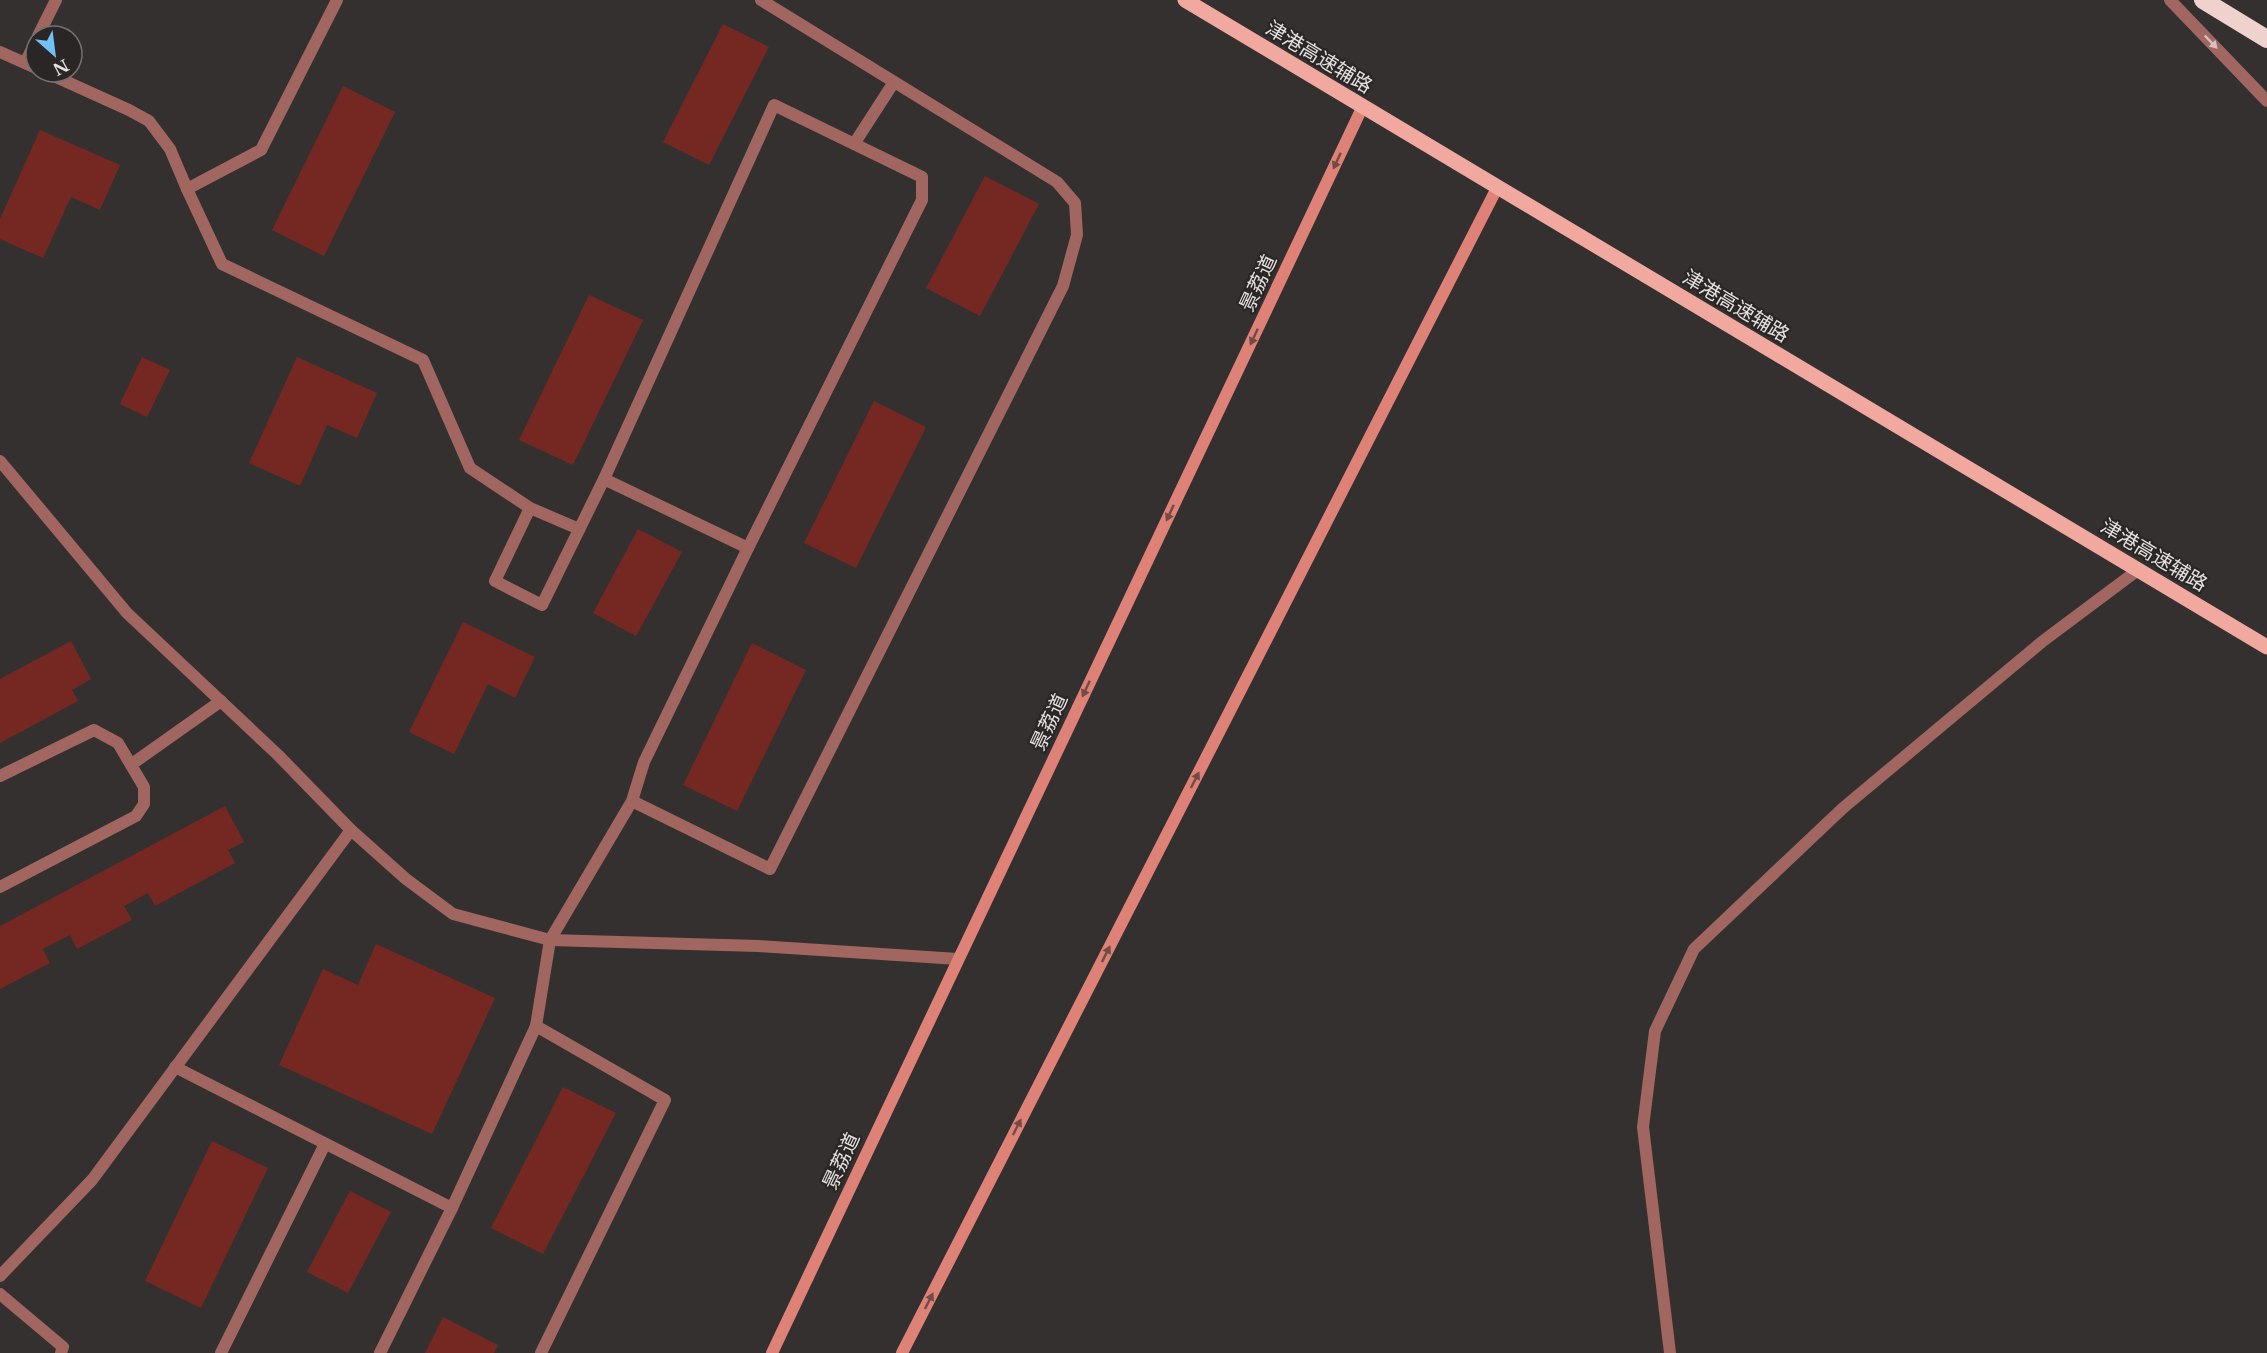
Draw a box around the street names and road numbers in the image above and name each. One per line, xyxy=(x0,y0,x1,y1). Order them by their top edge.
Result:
street label: 津港高速辅路 xyxy=(1261,16,1377,98)
street label: 景荔道 xyxy=(1234,251,1282,315)
street label: 津港高速辅路 xyxy=(1678,265,1794,347)
street label: 津港高速辅路 xyxy=(2096,514,2212,596)
street label: 景荔道 xyxy=(1025,690,1073,754)
street label: 景荔道 xyxy=(817,1129,865,1193)

